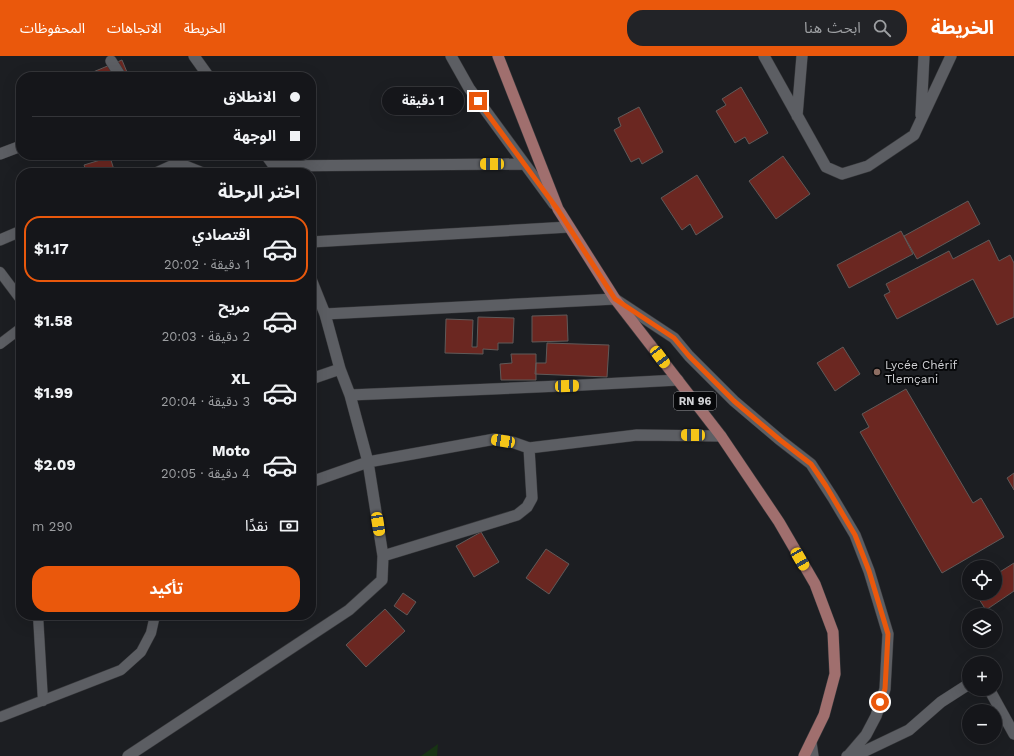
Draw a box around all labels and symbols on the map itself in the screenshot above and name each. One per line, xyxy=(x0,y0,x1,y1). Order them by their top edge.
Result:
callout: 1 دقيقة xyxy=(382,87,464,115)
route end xyxy=(469,92,487,110)
car xyxy=(480,158,504,170)
car xyxy=(648,344,672,370)
place label: Lycée Chérif Tlemçani xyxy=(885,358,958,386)
marker: Lycée Chérif Tlemçani xyxy=(872,367,882,377)
car xyxy=(555,380,579,392)
road number: RN 96 xyxy=(674,392,716,410)
car xyxy=(681,429,705,441)
car xyxy=(490,433,516,449)
car xyxy=(370,511,386,537)
car xyxy=(789,546,811,572)
route start xyxy=(871,693,889,711)

